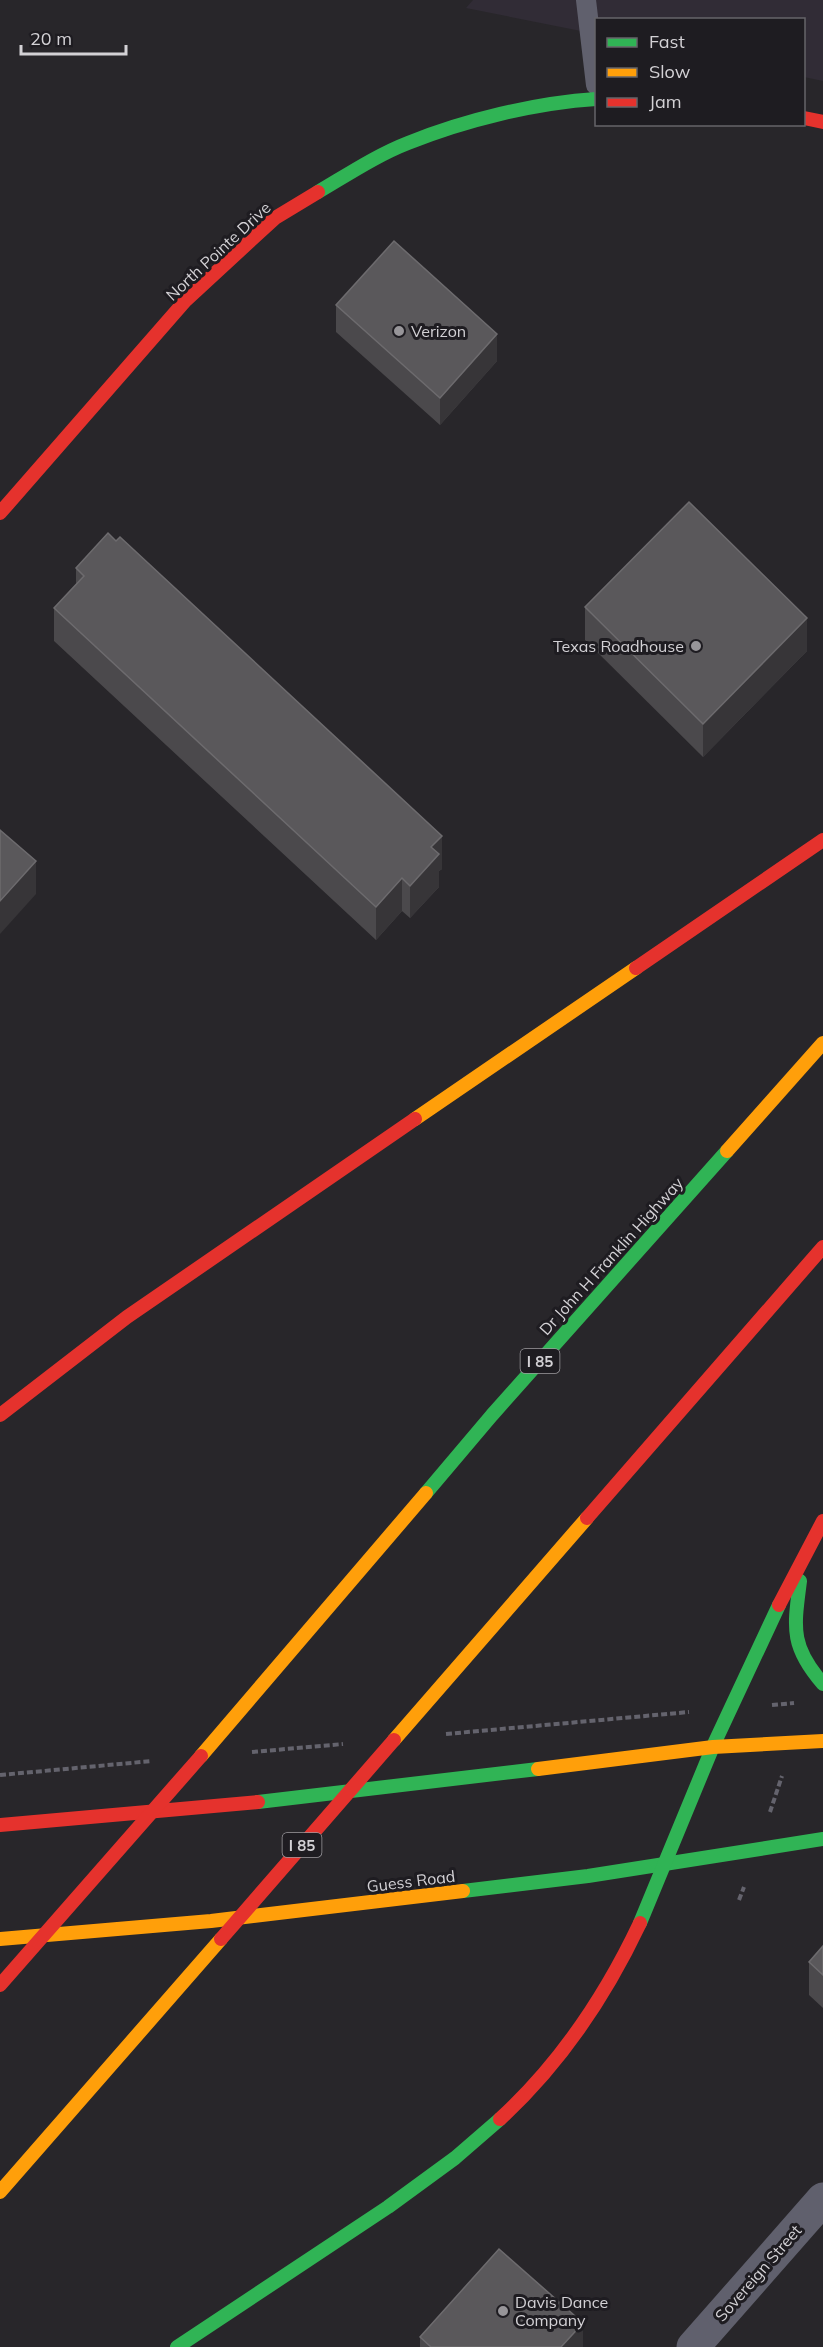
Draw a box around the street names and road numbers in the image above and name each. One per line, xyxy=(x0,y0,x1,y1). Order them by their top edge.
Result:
street label: North Pointe Drive xyxy=(161,197,275,305)
street label: Dr John H Franklin Highway xyxy=(535,1173,687,1339)
road number: I 85 xyxy=(520,1349,560,1373)
road number: I 85 xyxy=(282,1833,322,1857)
street label: Guess Road xyxy=(366,1866,456,1896)
street label: Sovereign Street xyxy=(711,2220,806,2325)

